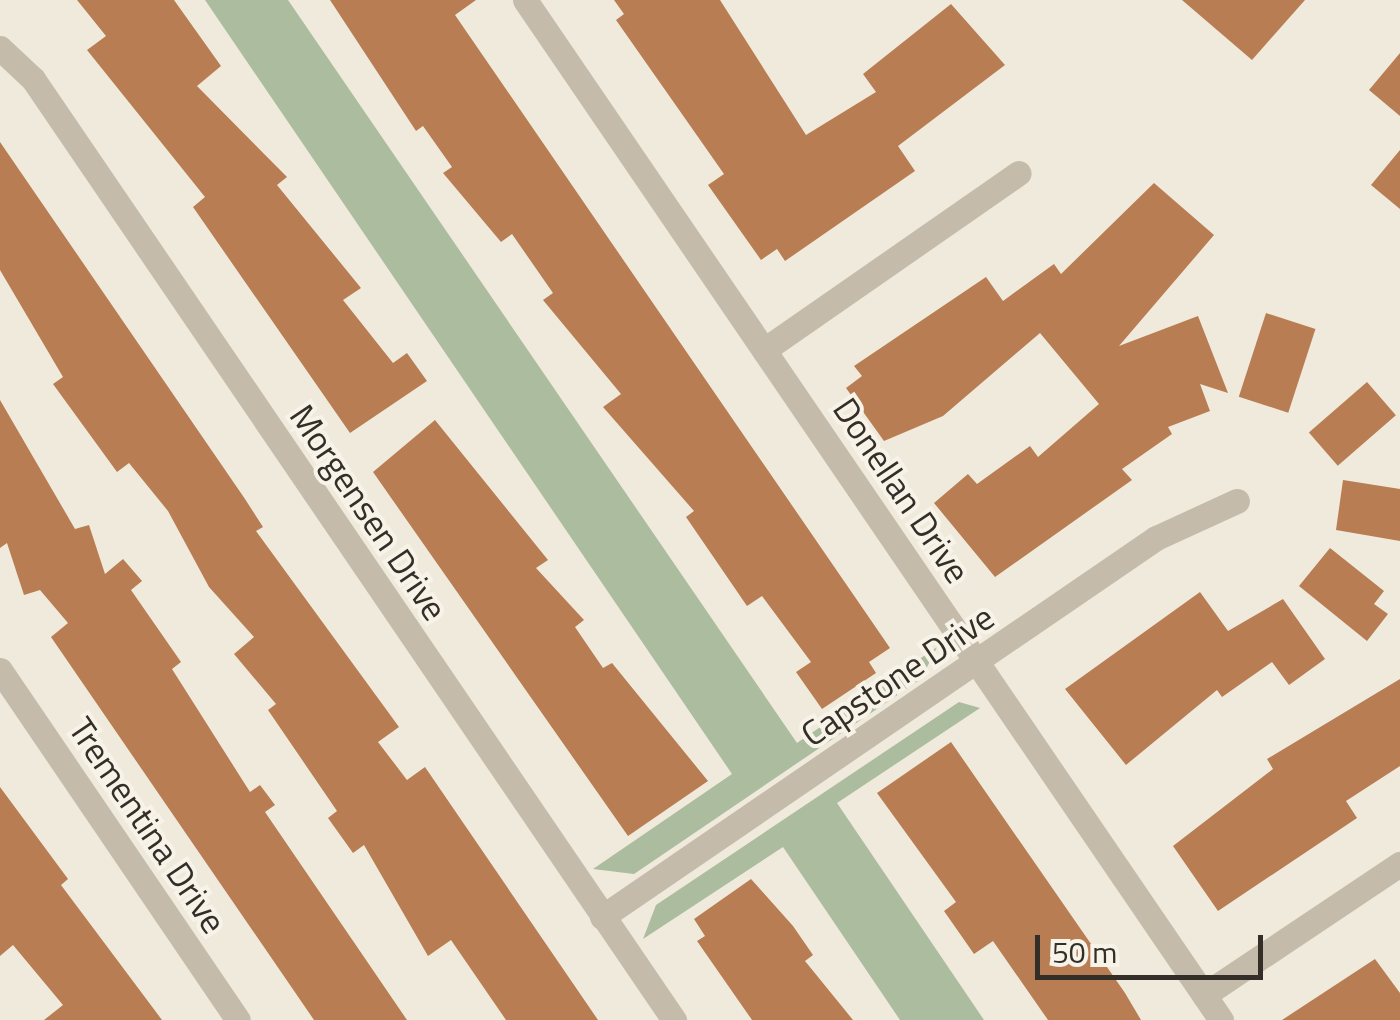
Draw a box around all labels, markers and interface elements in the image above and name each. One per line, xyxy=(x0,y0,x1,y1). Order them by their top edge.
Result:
street label: Donellan Drive xyxy=(825,389,979,591)
street label: Morgensen Drive xyxy=(281,396,457,628)
street label: Capstone Drive xyxy=(793,595,1001,755)
street label: Trementina Drive xyxy=(60,709,236,941)
scale bar xyxy=(1040,915,1268,977)
text: 50 m xyxy=(1052,929,1117,975)

